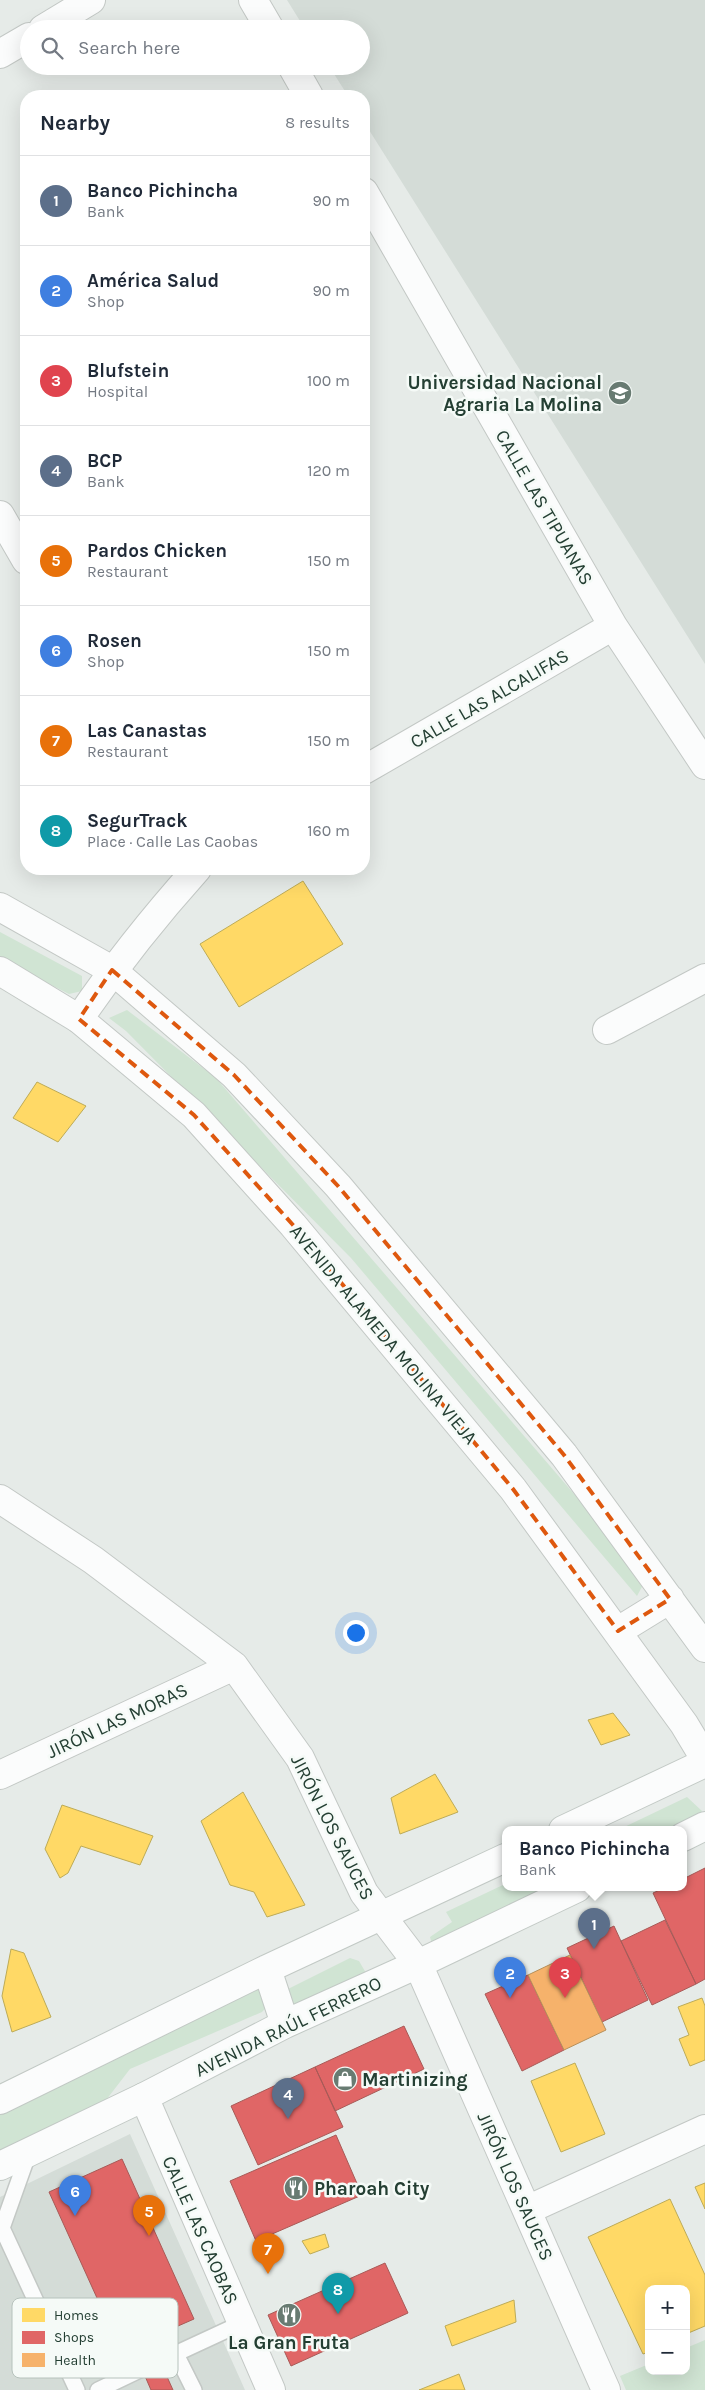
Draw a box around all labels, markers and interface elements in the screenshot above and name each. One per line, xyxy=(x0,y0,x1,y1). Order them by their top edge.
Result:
search box xyxy=(20,20,370,75)
icon: search xyxy=(38,34,66,62)
text: Search here xyxy=(78,37,180,59)
text: Nearby xyxy=(40,111,110,135)
text: 8 results xyxy=(285,113,350,132)
text: Banco Pichincha xyxy=(87,180,238,202)
text: 1 xyxy=(53,191,59,210)
text: 90 m xyxy=(312,191,350,210)
text: Bank xyxy=(87,202,124,221)
text: América Salud xyxy=(87,270,219,292)
text: 2 xyxy=(51,281,61,300)
text: 90 m xyxy=(312,281,350,300)
text: Shop xyxy=(87,292,124,311)
text: Blufstein xyxy=(87,360,169,382)
text: 3 xyxy=(51,371,61,390)
text: 100 m xyxy=(307,371,350,390)
place label: Universidad Nacional Agraria La Molina xyxy=(407,372,602,416)
school or university icon: Universidad Nacional Agraria La Molina xyxy=(607,380,633,406)
text: Hospital xyxy=(87,382,148,401)
street label: CALLE LAS TIPUANAS xyxy=(491,426,598,589)
text: BCP xyxy=(87,450,122,472)
text: 4 xyxy=(51,461,61,480)
text: 120 m xyxy=(307,461,350,480)
text: Bank xyxy=(87,472,124,491)
text: Pardos Chicken xyxy=(87,540,227,562)
text: 5 xyxy=(51,551,61,570)
text: 150 m xyxy=(307,551,350,570)
text: Restaurant xyxy=(87,562,168,581)
text: Rosen xyxy=(87,630,142,652)
text: 6 xyxy=(51,641,61,660)
text: 150 m xyxy=(307,641,350,660)
street label: CALLE LAS ALCALIFAS xyxy=(406,645,573,753)
text: Shop xyxy=(87,652,124,671)
text: Las Canastas xyxy=(87,720,207,742)
text: 7 xyxy=(52,731,60,750)
text: 150 m xyxy=(307,731,350,750)
text: Restaurant xyxy=(87,742,168,761)
text: SegurTrack xyxy=(87,810,188,832)
text: 8 xyxy=(51,821,61,840)
text: 160 m xyxy=(307,821,350,840)
text: Place · Calle Las Caobas xyxy=(87,832,258,851)
street label: AVENIDA ALAMEDA MOLINA VIEJA xyxy=(285,1220,482,1449)
your location xyxy=(343,1620,369,1646)
street label: JIRÓN LAS MORAS xyxy=(43,1678,191,1763)
street label: JIRÓN LOS SAUCES xyxy=(286,1751,379,1904)
popup xyxy=(502,1826,687,1891)
text: Banco Pichincha xyxy=(519,1838,670,1860)
text: Bank xyxy=(519,1860,556,1879)
pin: 1 xyxy=(578,1908,610,1949)
pin: 2 xyxy=(494,1957,526,1998)
pin: 3 xyxy=(549,1957,581,1998)
street label: AVENIDA RAÚL FERRERO xyxy=(191,1971,385,2082)
shop icon: Martinizing xyxy=(332,2066,358,2092)
place label: Martinizing xyxy=(362,2069,468,2091)
pin: 4 xyxy=(272,2078,304,2119)
street label: JIRÓN LOS SAUCES xyxy=(472,2108,559,2264)
street label: CALLE LAS CAOBAS xyxy=(157,2153,243,2308)
pin: 6 xyxy=(59,2175,91,2216)
restaurant icon: Pharoah City xyxy=(283,2175,309,2201)
place label: Pharoah City xyxy=(314,2178,430,2200)
pin: 5 xyxy=(133,2195,165,2236)
pin: 7 xyxy=(252,2233,284,2274)
pin: 8 xyxy=(322,2273,354,2314)
map controls xyxy=(645,2285,690,2375)
button: + xyxy=(645,2285,690,2330)
legend xyxy=(12,2298,178,2378)
restaurant icon: La Gran Fruta xyxy=(276,2302,302,2328)
text: Homes xyxy=(54,2307,99,2324)
text: Shops xyxy=(54,2329,94,2346)
button: − xyxy=(645,2330,690,2375)
place label: La Gran Fruta xyxy=(228,2332,350,2354)
text: Health xyxy=(54,2352,96,2369)

